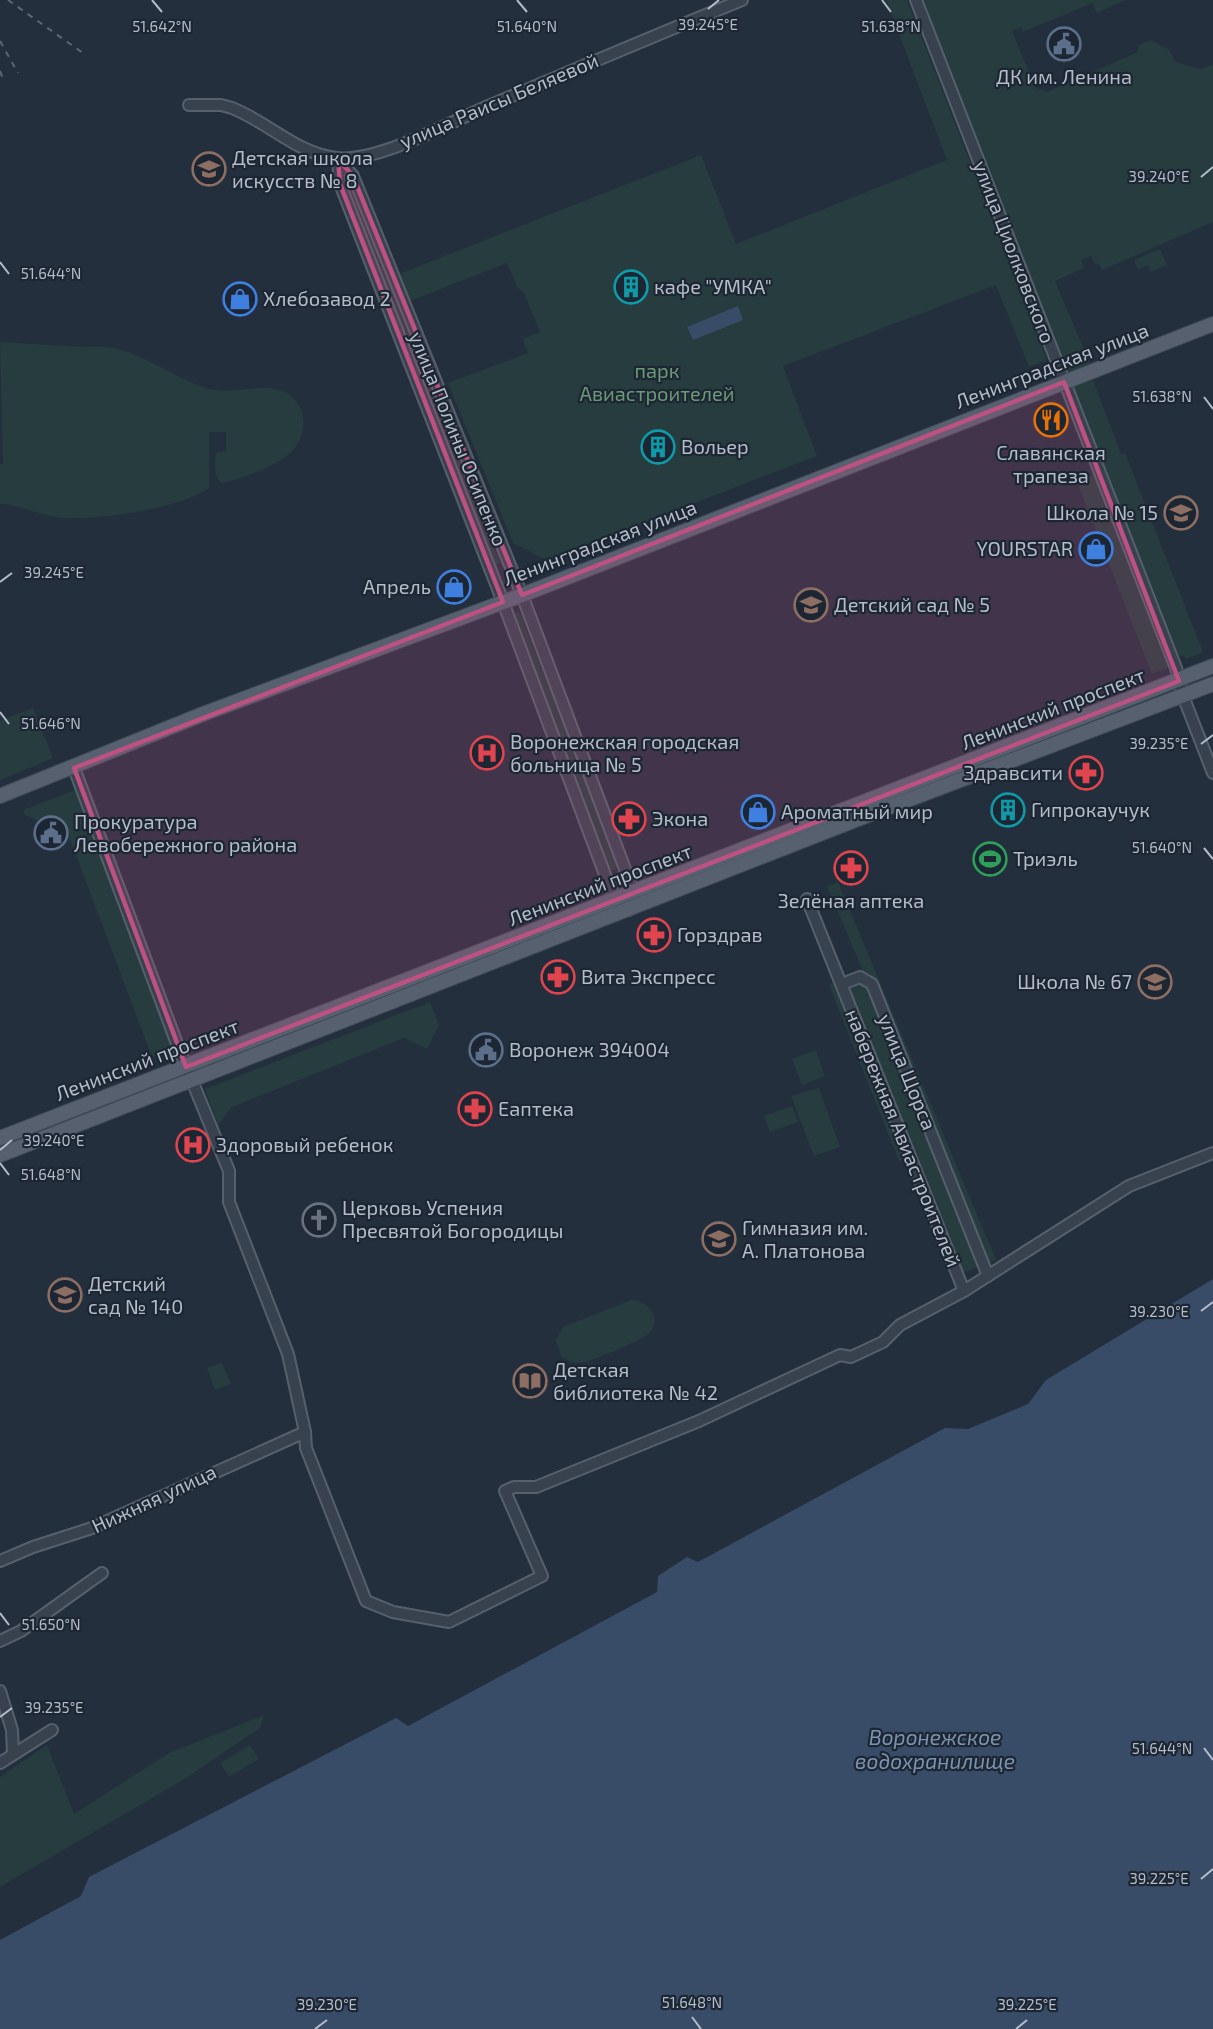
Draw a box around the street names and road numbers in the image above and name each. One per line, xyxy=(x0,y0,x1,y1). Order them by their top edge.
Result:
street label: улица Раисы Беляевой xyxy=(396,47,602,154)
street label: улица Циолковского xyxy=(968,157,1061,347)
street label: Ленинградская улица xyxy=(952,317,1152,414)
street label: улица Полины Осипенко xyxy=(404,328,513,550)
street label: Ленинградская улица xyxy=(500,494,700,591)
street label: Ленинский проспект xyxy=(958,662,1148,754)
street label: Ленинский проспект xyxy=(505,838,695,930)
street label: набережная Авиастроителей xyxy=(841,1005,967,1270)
street label: улица Щорса xyxy=(873,1010,942,1134)
street label: Ленинский проспект xyxy=(52,1013,242,1105)
street label: Нижняя улица xyxy=(88,1459,220,1538)

